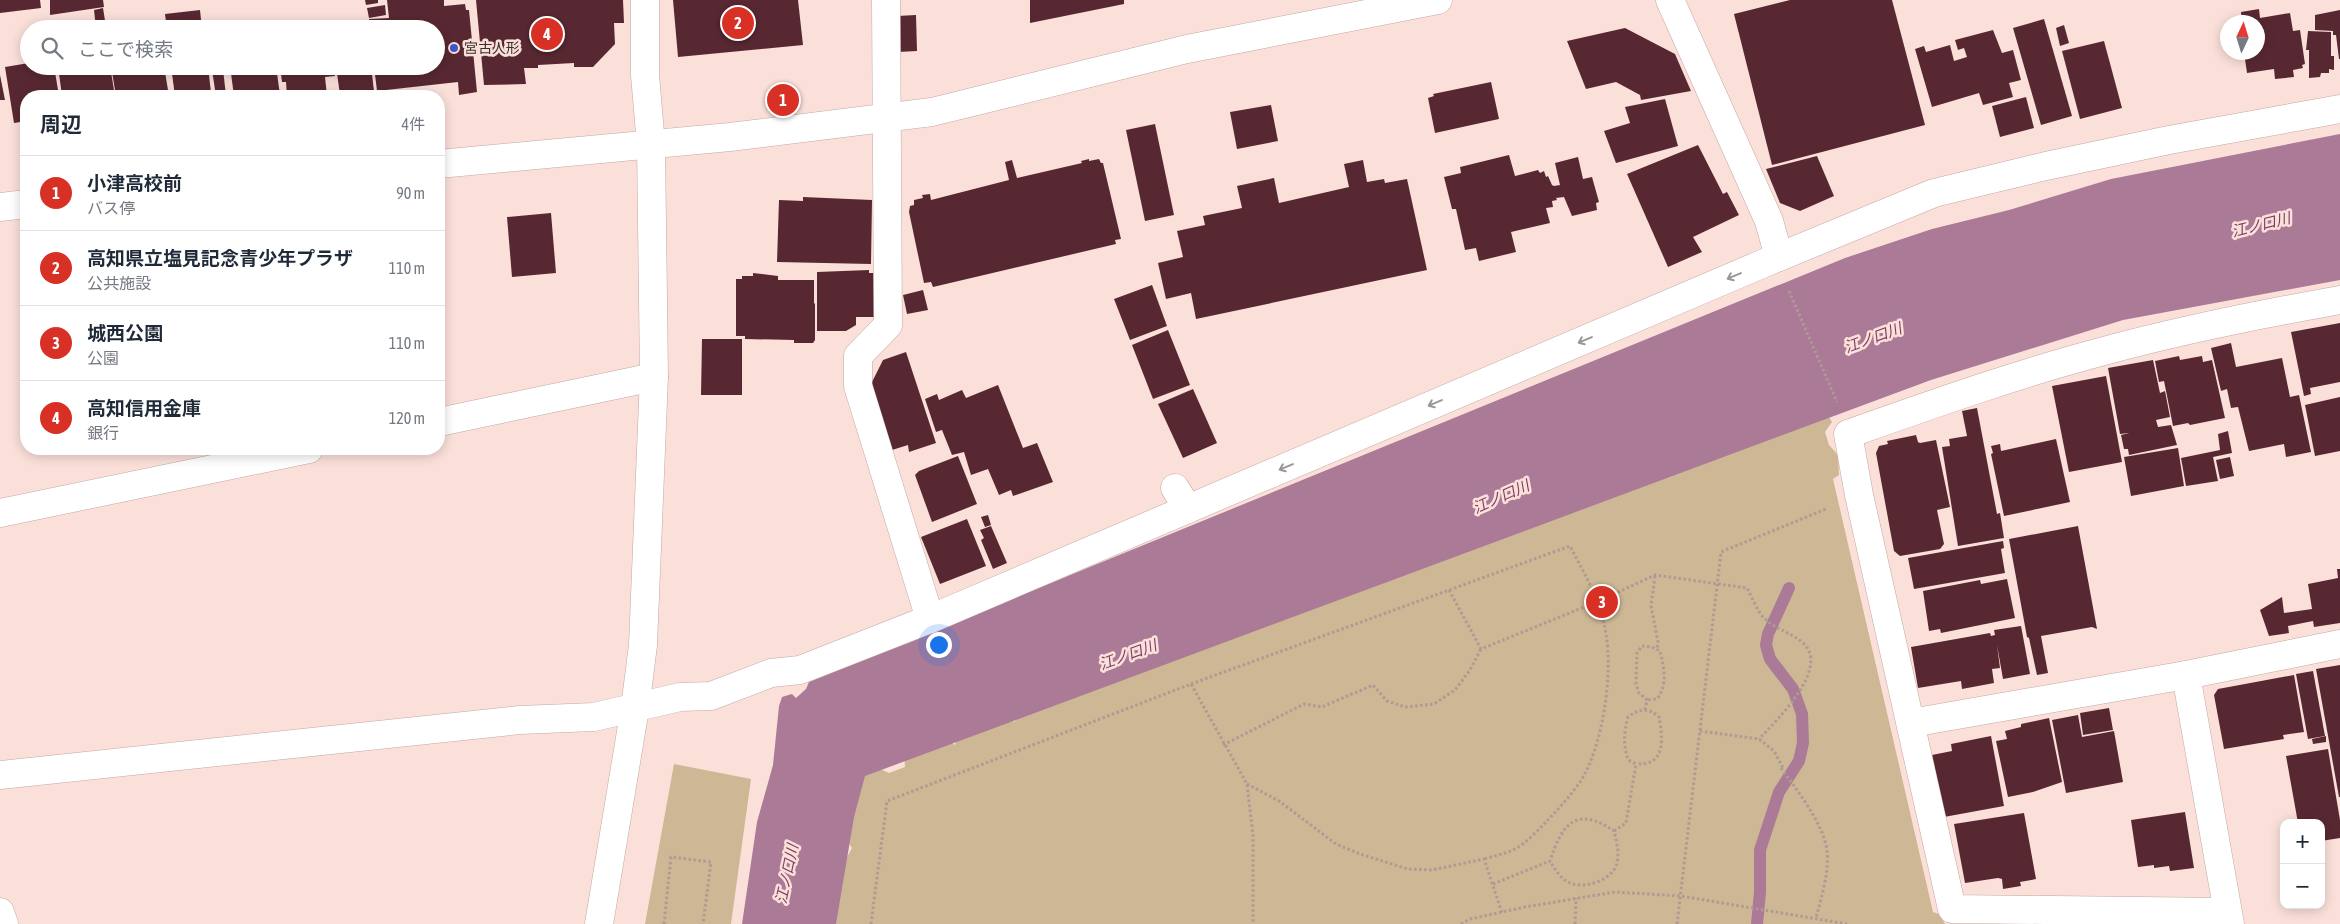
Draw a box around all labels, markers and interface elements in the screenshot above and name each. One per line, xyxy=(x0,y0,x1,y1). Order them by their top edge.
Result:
pin: 2 xyxy=(722,4,754,42)
pin: 4 xyxy=(531,15,563,53)
north arrow xyxy=(2220,15,2265,60)
search box xyxy=(20,20,445,75)
icon: search xyxy=(38,34,66,62)
text: ここで検索 xyxy=(78,38,173,60)
place label: 宮古人形 xyxy=(464,40,520,56)
marker: 宮古人形 xyxy=(448,42,460,54)
pin: 1 xyxy=(767,81,799,119)
text: 周辺 xyxy=(40,112,82,136)
text: 4件 xyxy=(401,115,425,133)
text: 小津高校前 xyxy=(87,172,182,194)
text: 1 xyxy=(52,184,60,202)
text: 90 m xyxy=(396,184,425,202)
text: バス停 xyxy=(87,199,135,217)
water label: 江ノ口川 xyxy=(2230,209,2294,240)
text: 高知県立塩見記念青少年プラザ xyxy=(87,247,353,269)
text: 2 xyxy=(52,259,60,277)
text: 110 m xyxy=(389,259,425,277)
one-way arrow xyxy=(1727,271,1742,281)
text: 公共施設 xyxy=(87,274,151,292)
water label: 江ノ口川 xyxy=(1842,319,1906,356)
text: 城西公園 xyxy=(87,322,163,344)
text: 3 xyxy=(52,334,60,352)
text: 110 m xyxy=(389,334,425,352)
one-way arrow xyxy=(1578,335,1593,345)
text: 公園 xyxy=(87,349,119,367)
text: 高知信用金庫 xyxy=(87,397,201,419)
one-way arrow xyxy=(1428,399,1443,409)
text: 4 xyxy=(52,409,60,427)
text: 120 m xyxy=(389,409,425,427)
text: 銀行 xyxy=(87,424,119,442)
one-way arrow xyxy=(1279,463,1294,473)
water label: 江ノ口川 xyxy=(1470,476,1533,517)
pin: 3 xyxy=(1586,583,1618,621)
your location xyxy=(926,632,952,658)
water label: 江ノ口川 xyxy=(1097,636,1161,673)
map controls xyxy=(2280,819,2325,909)
button: + xyxy=(2280,819,2325,864)
water label: 江ノ口川 xyxy=(772,841,801,905)
button: − xyxy=(2280,864,2325,909)

